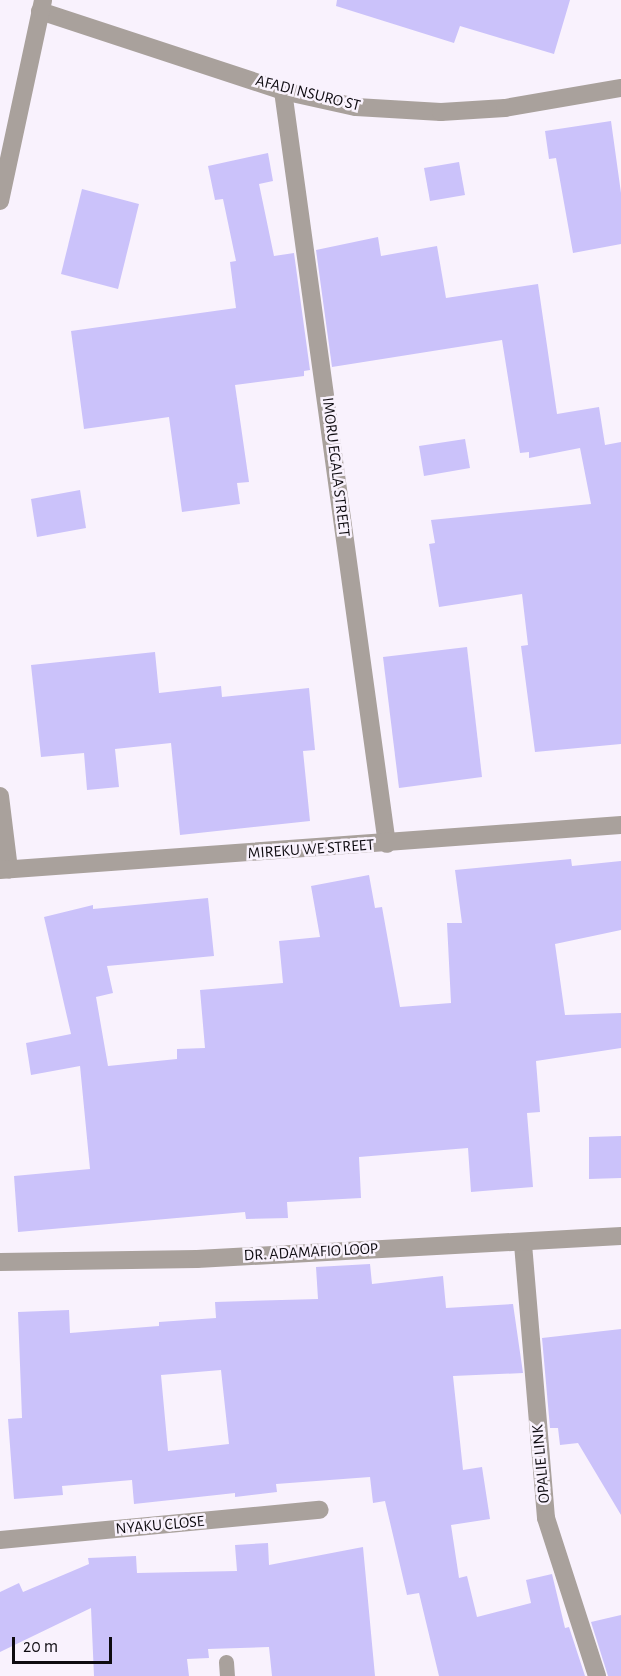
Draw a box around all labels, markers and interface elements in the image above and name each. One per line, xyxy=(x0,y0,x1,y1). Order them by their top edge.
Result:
street label: AFADI NSURO ST xyxy=(254,71,362,115)
street label: IMORU EGALA STREET xyxy=(318,396,354,538)
street label: MIREKU WE STREET xyxy=(247,835,375,863)
street label: DR. ADAMAFIO LOOP xyxy=(243,1239,379,1265)
street label: OPALIE LINK xyxy=(528,1424,554,1504)
street label: NYAKU CLOSE xyxy=(115,1512,205,1538)
scale bar xyxy=(15,1625,116,1663)
text: 20 m xyxy=(23,1638,58,1656)

